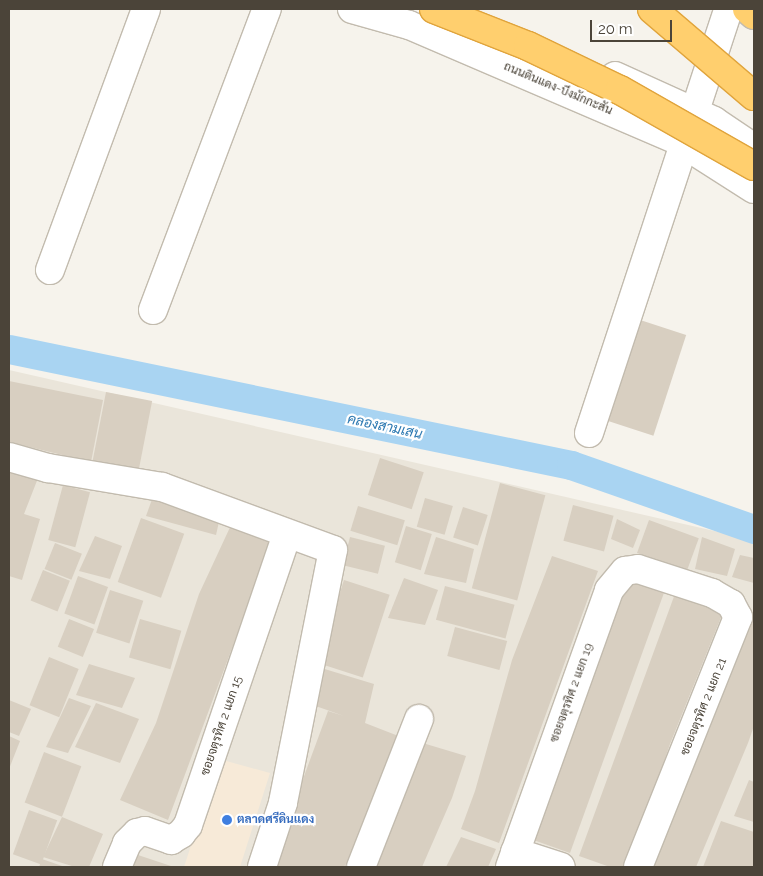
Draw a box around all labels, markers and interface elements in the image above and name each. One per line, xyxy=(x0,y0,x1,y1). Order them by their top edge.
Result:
scale bar xyxy=(593,10,676,42)
text: 20 m xyxy=(598,20,633,38)
street label: ถนนดินแดง-บึงมักกะสัน xyxy=(501,60,615,118)
water label: คลองสามเสน xyxy=(346,410,424,442)
street label: ซอยจตุรทิศ 2 แยก 19 xyxy=(547,641,597,745)
street label: ซอยจตุรทิศ 2 แยก 21 xyxy=(678,656,730,758)
street label: ซอยจตุรทิศ 2 แยก 15 xyxy=(198,674,246,778)
place label: ตลาดศรีดินแดง xyxy=(237,813,314,827)
marker: ตลาดศรีดินแดง xyxy=(221,814,233,826)

